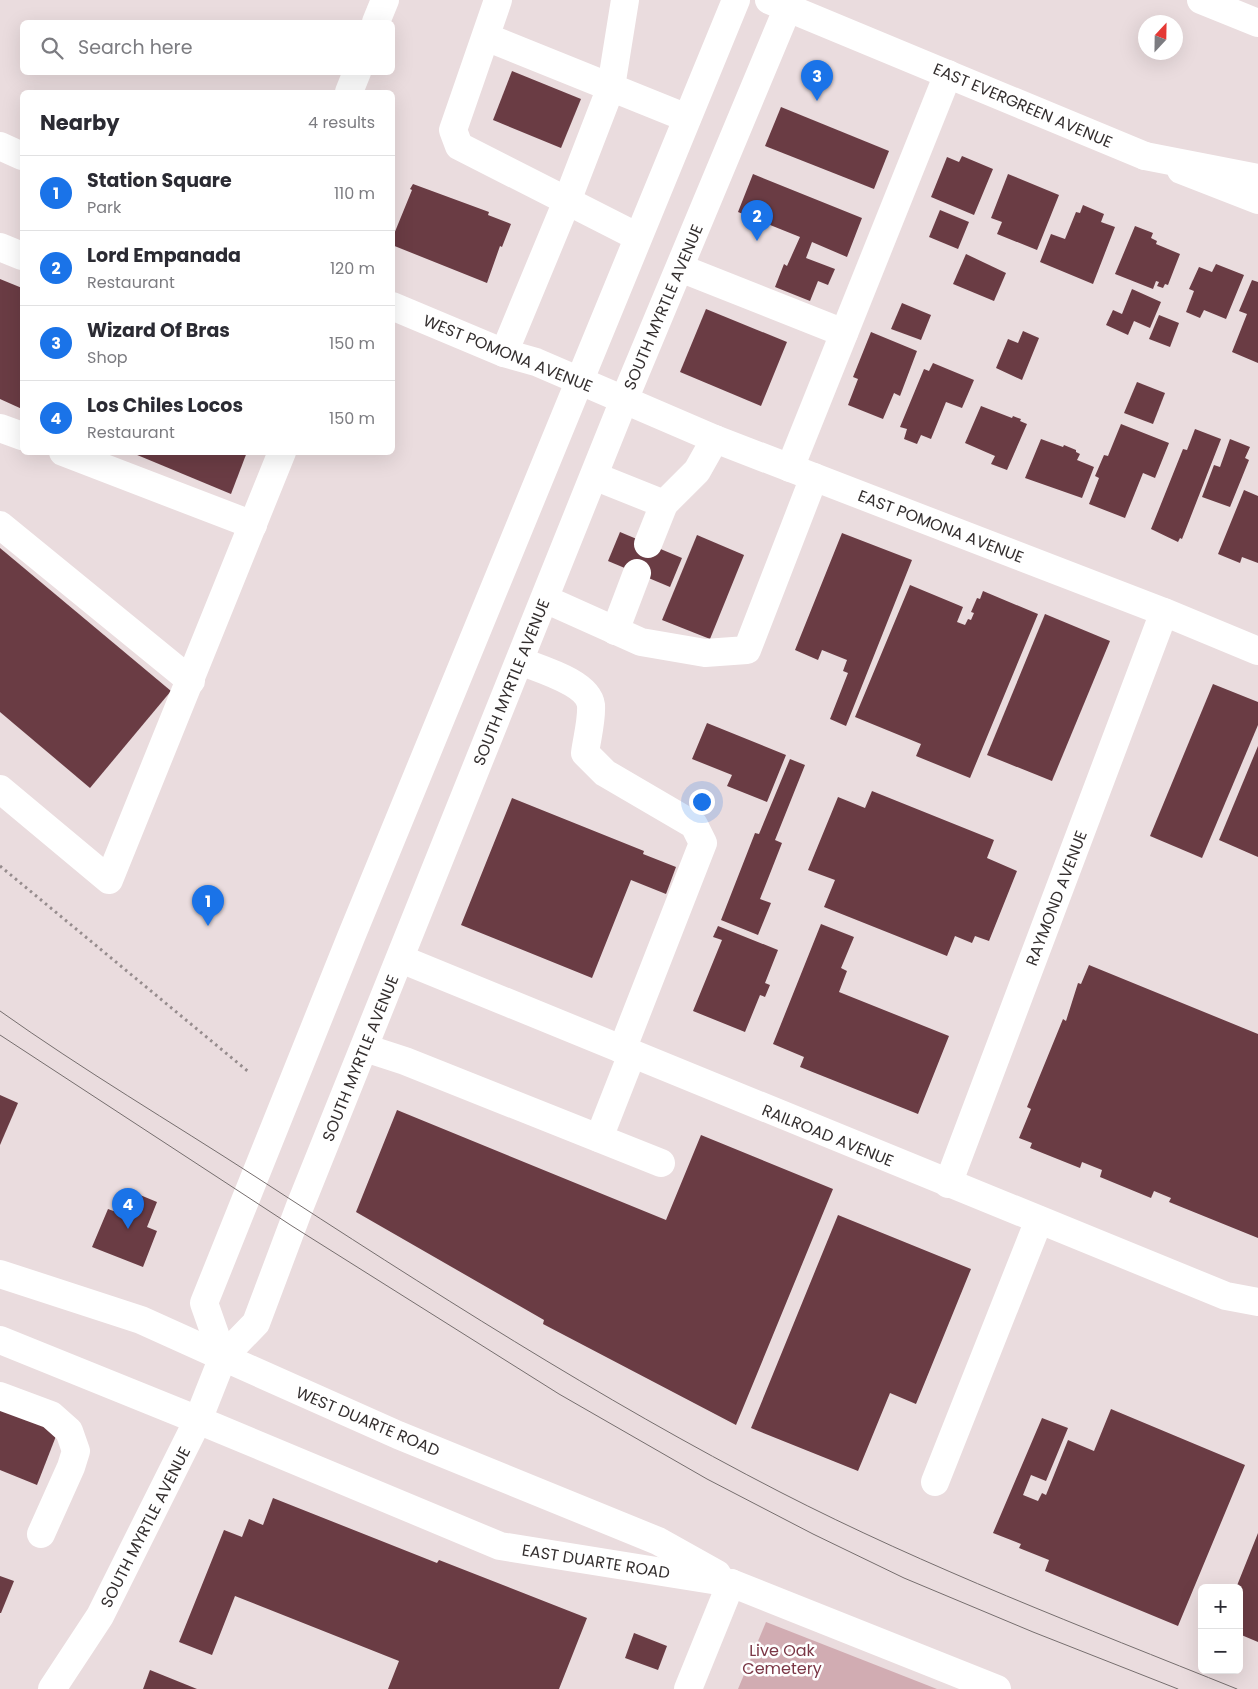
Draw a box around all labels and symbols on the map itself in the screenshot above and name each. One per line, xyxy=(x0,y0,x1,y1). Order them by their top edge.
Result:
north arrow xyxy=(1138,15,1183,60)
street label: EAST EVERGREEN AVENUE xyxy=(930,57,1116,154)
pin: 3 xyxy=(801,60,833,101)
pin: 2 xyxy=(741,200,773,241)
street label: SOUTH MYRTLE AVENUE xyxy=(618,221,709,393)
street label: WEST POMONA AVENUE xyxy=(420,309,596,398)
street label: EAST POMONA AVENUE xyxy=(855,484,1027,569)
street label: SOUTH MYRTLE AVENUE xyxy=(468,595,555,769)
your location xyxy=(689,789,715,815)
street label: RAYMOND AVENUE xyxy=(1020,827,1093,969)
pin: 1 xyxy=(192,885,224,926)
street label: SOUTH MYRTLE AVENUE xyxy=(317,971,404,1145)
street label: RAILROAD AVENUE xyxy=(759,1099,897,1172)
pin: 4 xyxy=(112,1188,144,1229)
street label: WEST DUARTE ROAD xyxy=(292,1381,443,1462)
street label: SOUTH MYRTLE AVENUE xyxy=(95,1443,196,1612)
street label: EAST DUARTE ROAD xyxy=(520,1538,672,1585)
park label: Live Oak Cemetery xyxy=(742,1639,822,1680)

